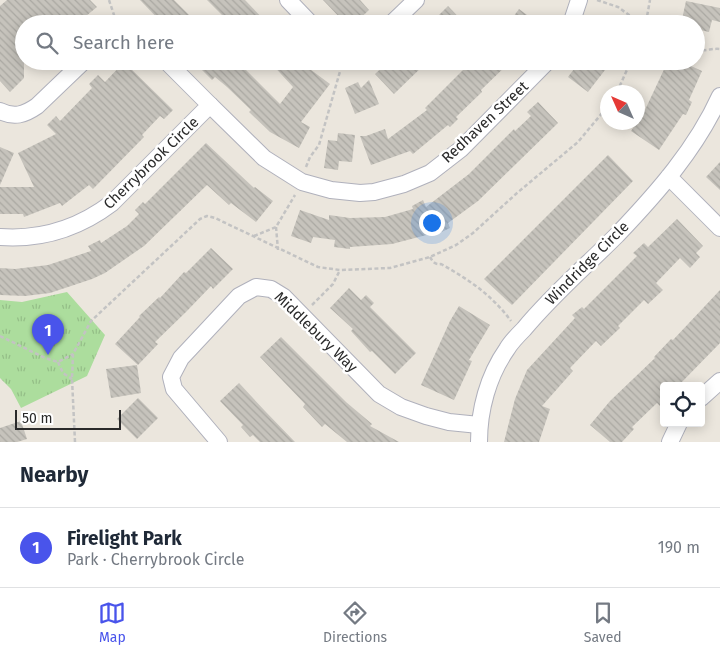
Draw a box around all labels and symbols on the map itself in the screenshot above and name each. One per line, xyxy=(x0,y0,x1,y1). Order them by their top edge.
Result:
street label: Redhaven Street xyxy=(438,77,532,167)
north arrow xyxy=(600,85,645,130)
street label: Cherrybrook Circle xyxy=(100,113,202,213)
your location xyxy=(419,210,445,236)
street label: Windridge Circle xyxy=(541,217,633,309)
street label: Middlebury Way xyxy=(271,288,362,377)
pin: 1 xyxy=(32,314,64,355)
scale bar xyxy=(15,407,121,430)

